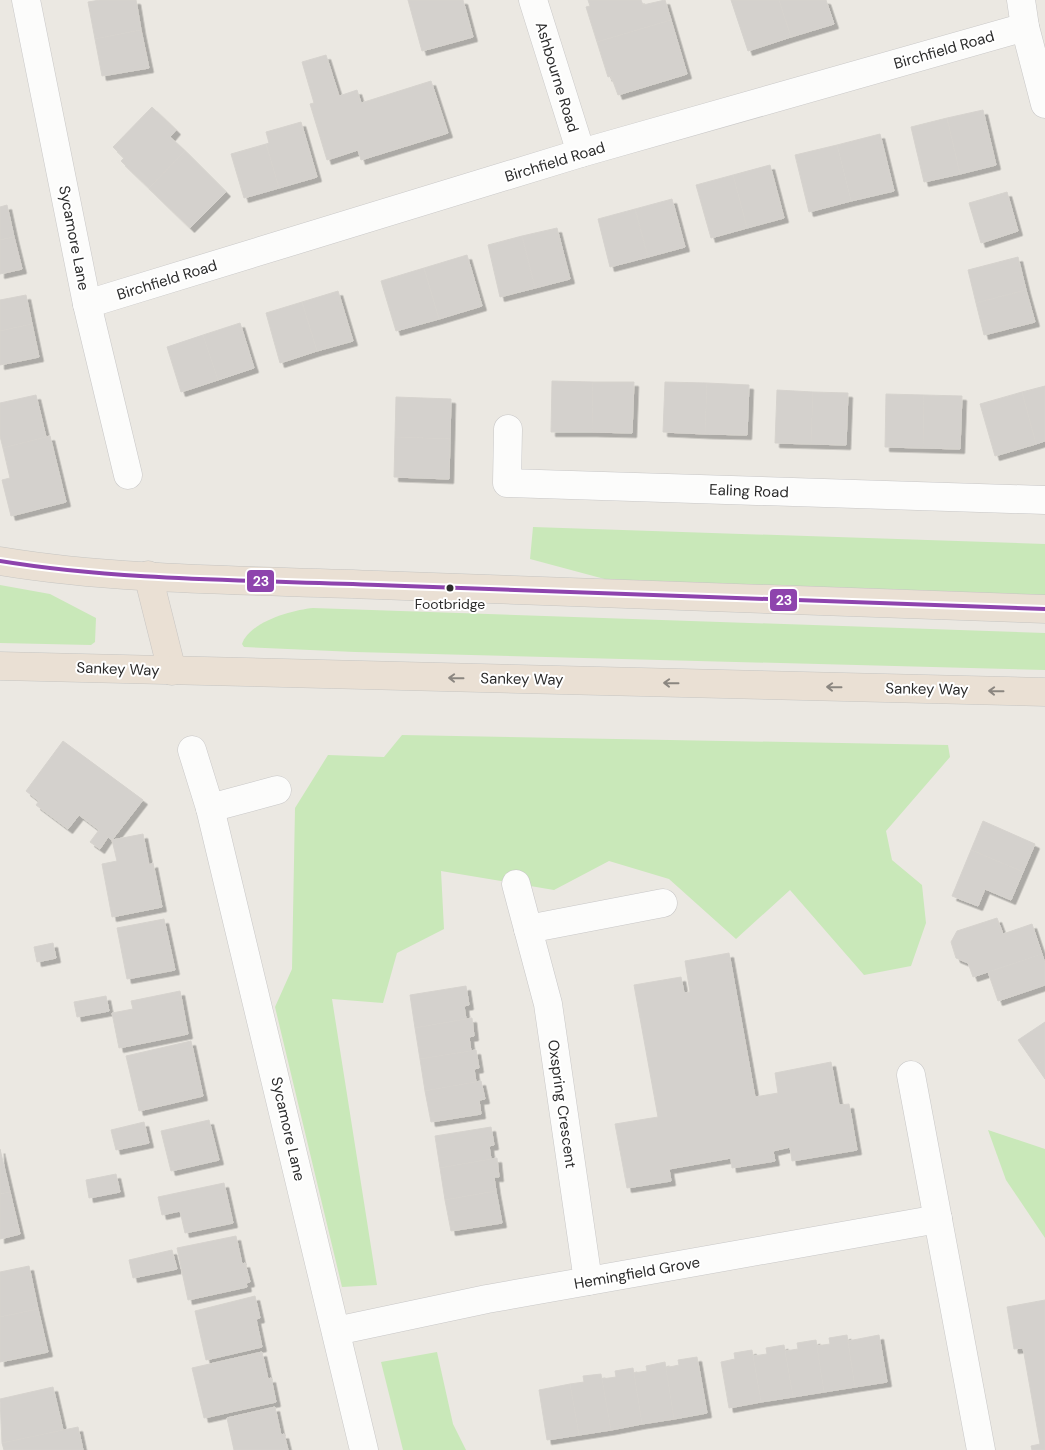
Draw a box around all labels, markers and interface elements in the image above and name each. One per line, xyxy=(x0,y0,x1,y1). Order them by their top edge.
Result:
street label: Ashbourne Road xyxy=(531,19,583,135)
street label: Birchfield Road xyxy=(891,26,997,74)
street label: Birchfield Road xyxy=(502,137,608,187)
street label: Sycamore Lane xyxy=(54,184,94,292)
street label: Birchfield Road xyxy=(114,255,220,305)
street label: Ealing Road xyxy=(709,480,789,502)
line badge: 23 xyxy=(246,569,275,593)
text: 23 xyxy=(253,572,269,590)
marker: Footbridge xyxy=(445,583,455,593)
line badge: 23 xyxy=(769,588,798,612)
text: 23 xyxy=(776,591,792,609)
place label: Footbridge xyxy=(415,595,485,613)
street label: Sankey Way xyxy=(76,658,161,680)
street label: Sankey Way xyxy=(480,668,564,690)
one-way arrow xyxy=(449,673,465,683)
one-way arrow xyxy=(664,678,680,688)
street label: Sankey Way xyxy=(885,678,969,700)
one-way arrow xyxy=(826,682,842,692)
one-way arrow xyxy=(989,686,1005,696)
street label: Oxspring Crescent xyxy=(543,1038,581,1170)
street label: Sycamore Lane xyxy=(266,1075,310,1183)
street label: Hemingfield Grove xyxy=(572,1252,702,1294)

